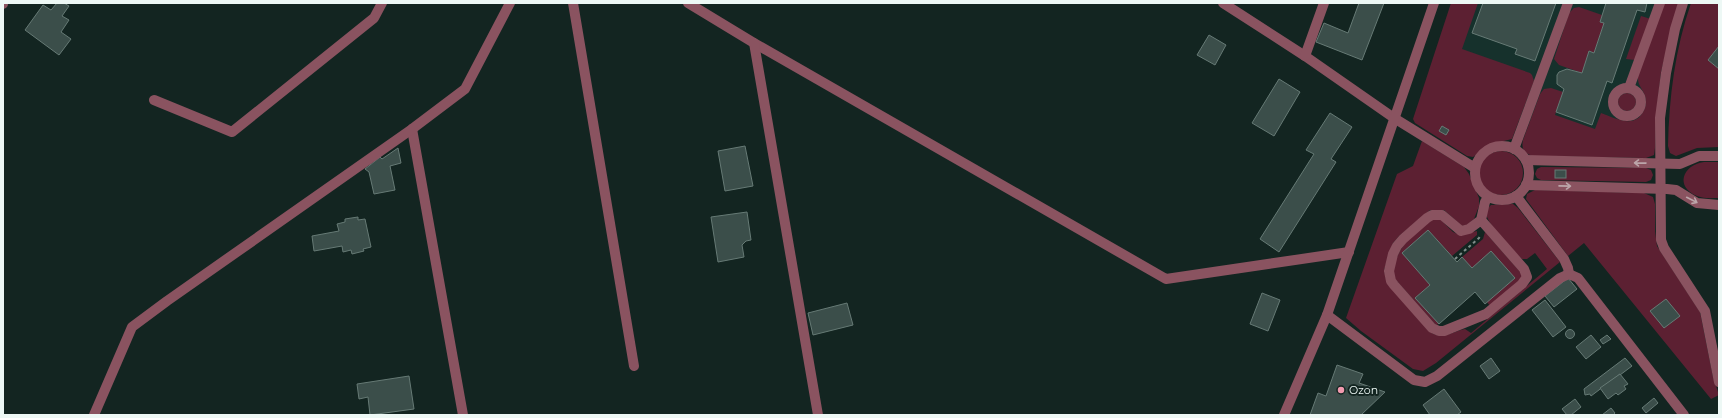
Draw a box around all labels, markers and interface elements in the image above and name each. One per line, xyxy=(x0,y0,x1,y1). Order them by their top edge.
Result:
one-way arrow xyxy=(1634,159,1647,166)
one-way arrow xyxy=(1558,182,1571,190)
one-way arrow xyxy=(1686,197,1698,205)
place label: Ozon xyxy=(1349,383,1378,397)
marker: Ozon xyxy=(1336,385,1346,395)

